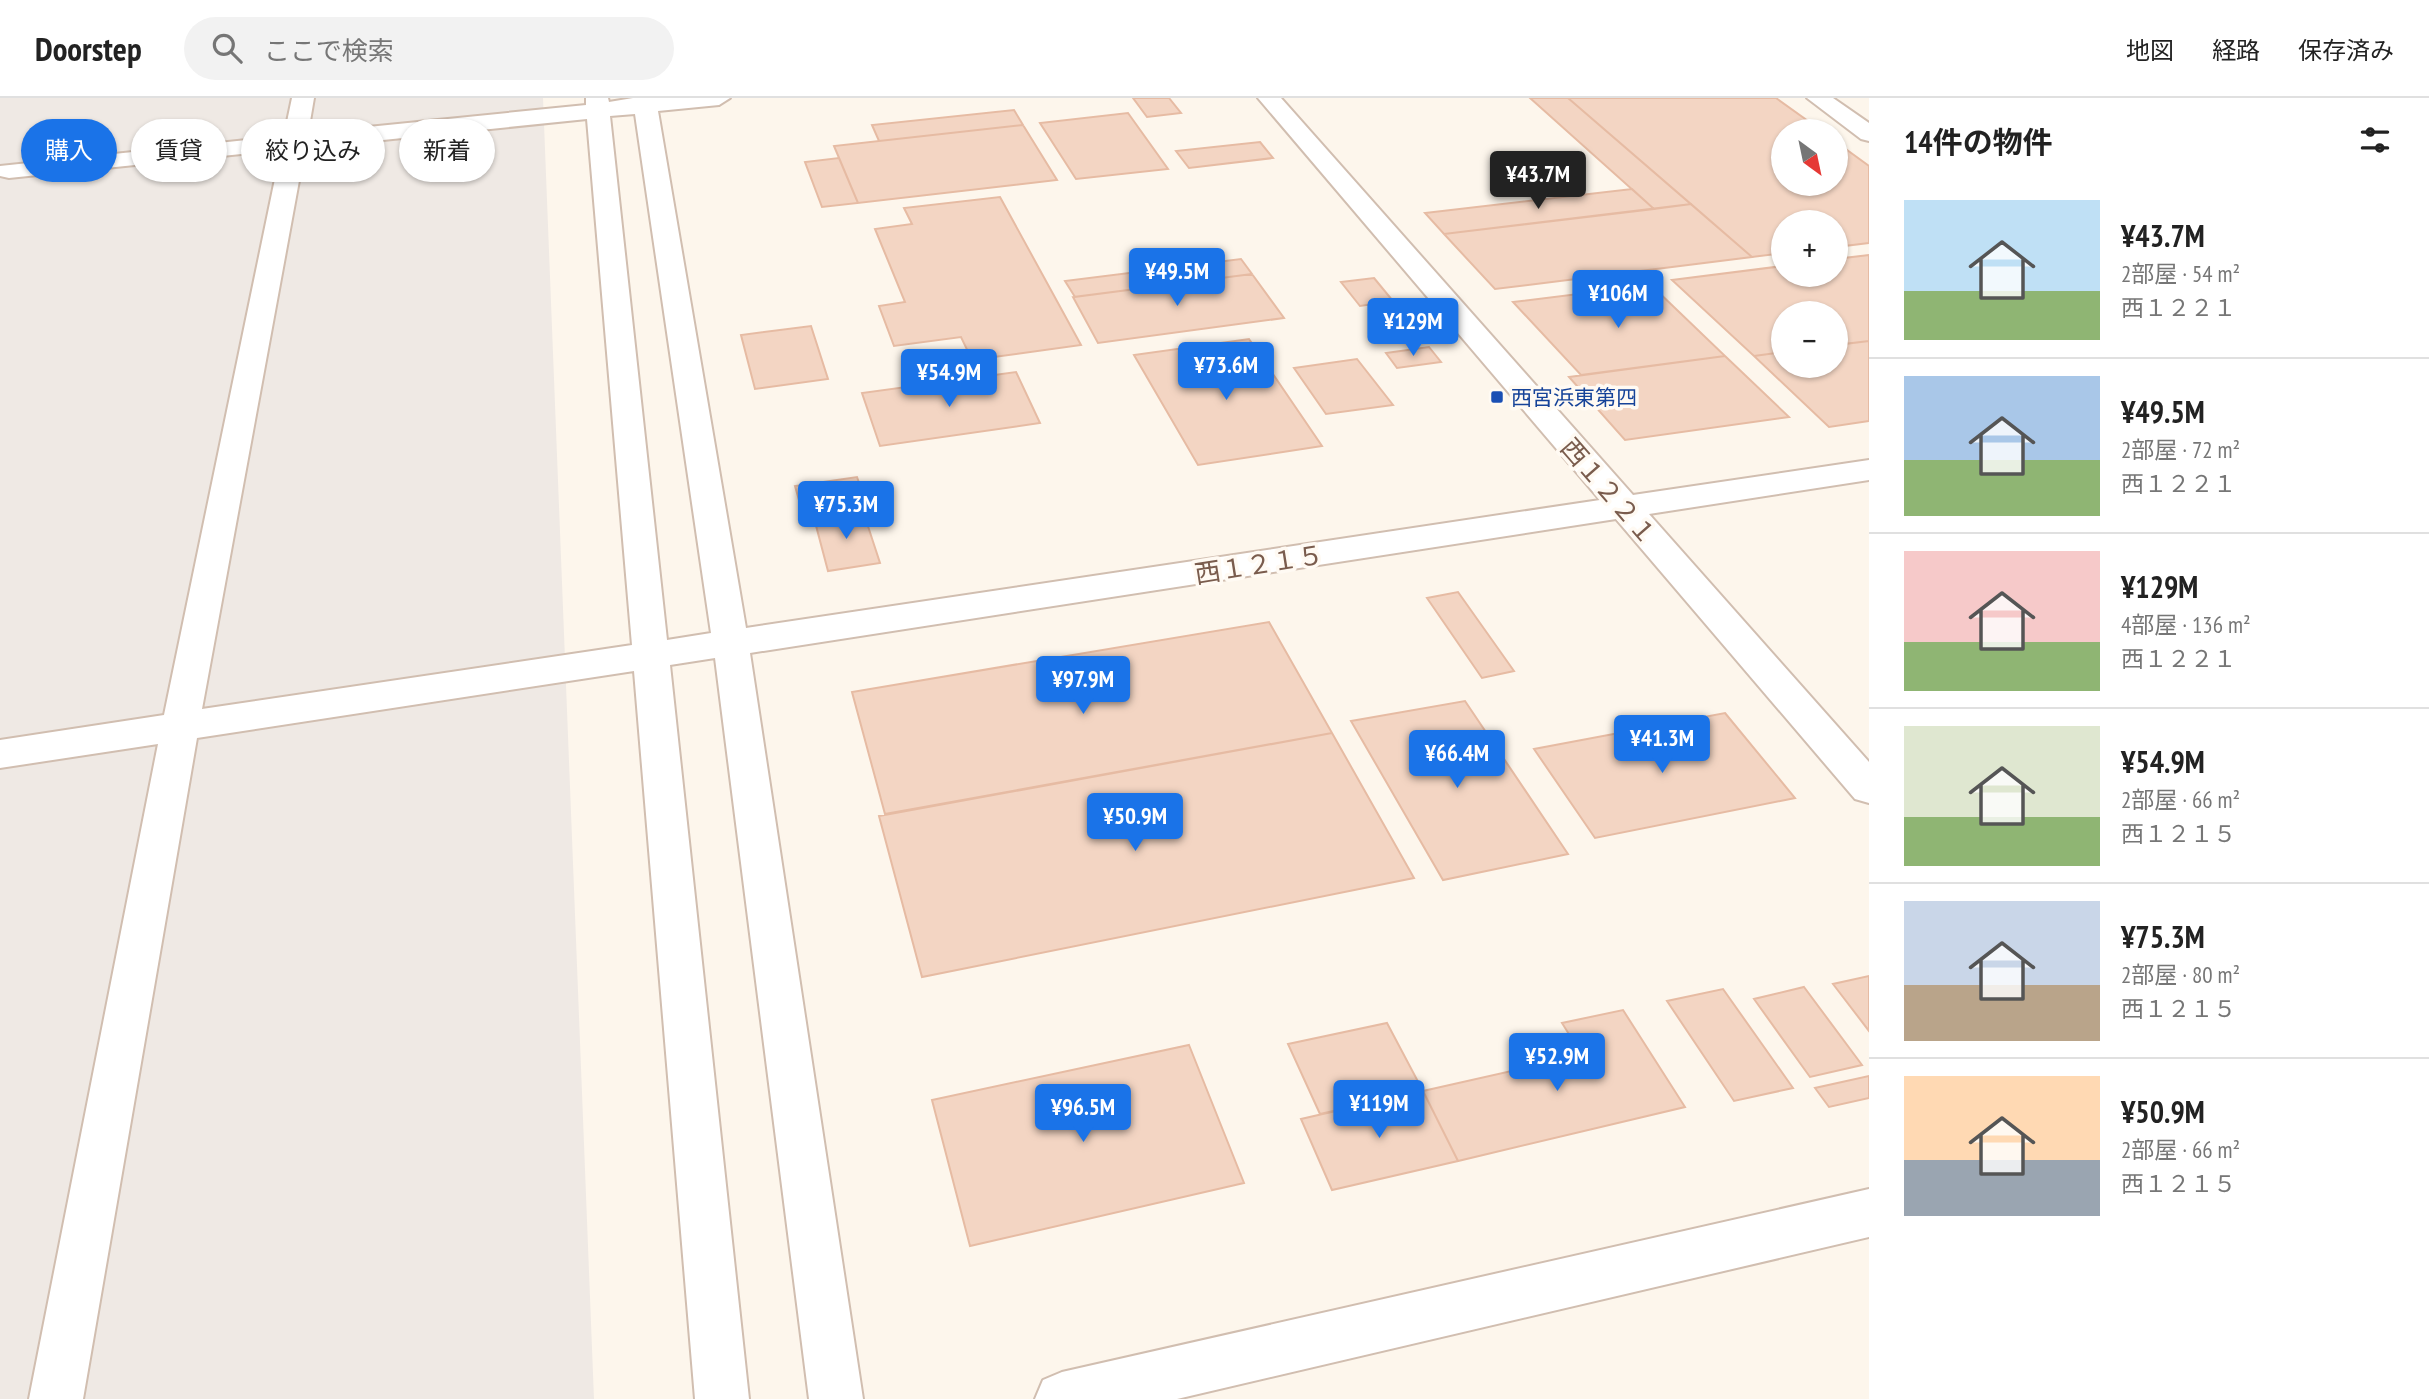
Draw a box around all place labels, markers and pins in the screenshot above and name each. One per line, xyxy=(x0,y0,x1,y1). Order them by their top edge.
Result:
pin: ¥43.7M xyxy=(1481,152,1595,211)
pin: ¥49.5M xyxy=(1120,248,1234,308)
pin: ¥106M xyxy=(1569,271,1667,330)
pin: ¥129M xyxy=(1364,299,1462,358)
pin: ¥73.6M xyxy=(1169,342,1283,402)
pin: ¥54.9M xyxy=(892,350,1006,409)
place label: 西宮浜東第四 xyxy=(1511,384,1637,411)
marker: 西宮浜東第四 xyxy=(1489,389,1505,405)
pin: ¥75.3M xyxy=(789,482,903,541)
pin: ¥97.9M xyxy=(1026,656,1140,716)
pin: ¥41.3M xyxy=(1605,716,1719,775)
pin: ¥66.4M xyxy=(1400,730,1514,790)
pin: ¥50.9M xyxy=(1078,794,1192,853)
pin: ¥52.9M xyxy=(1500,1034,1614,1093)
pin: ¥119M xyxy=(1330,1080,1428,1140)
pin: ¥96.5M xyxy=(1026,1084,1140,1144)

